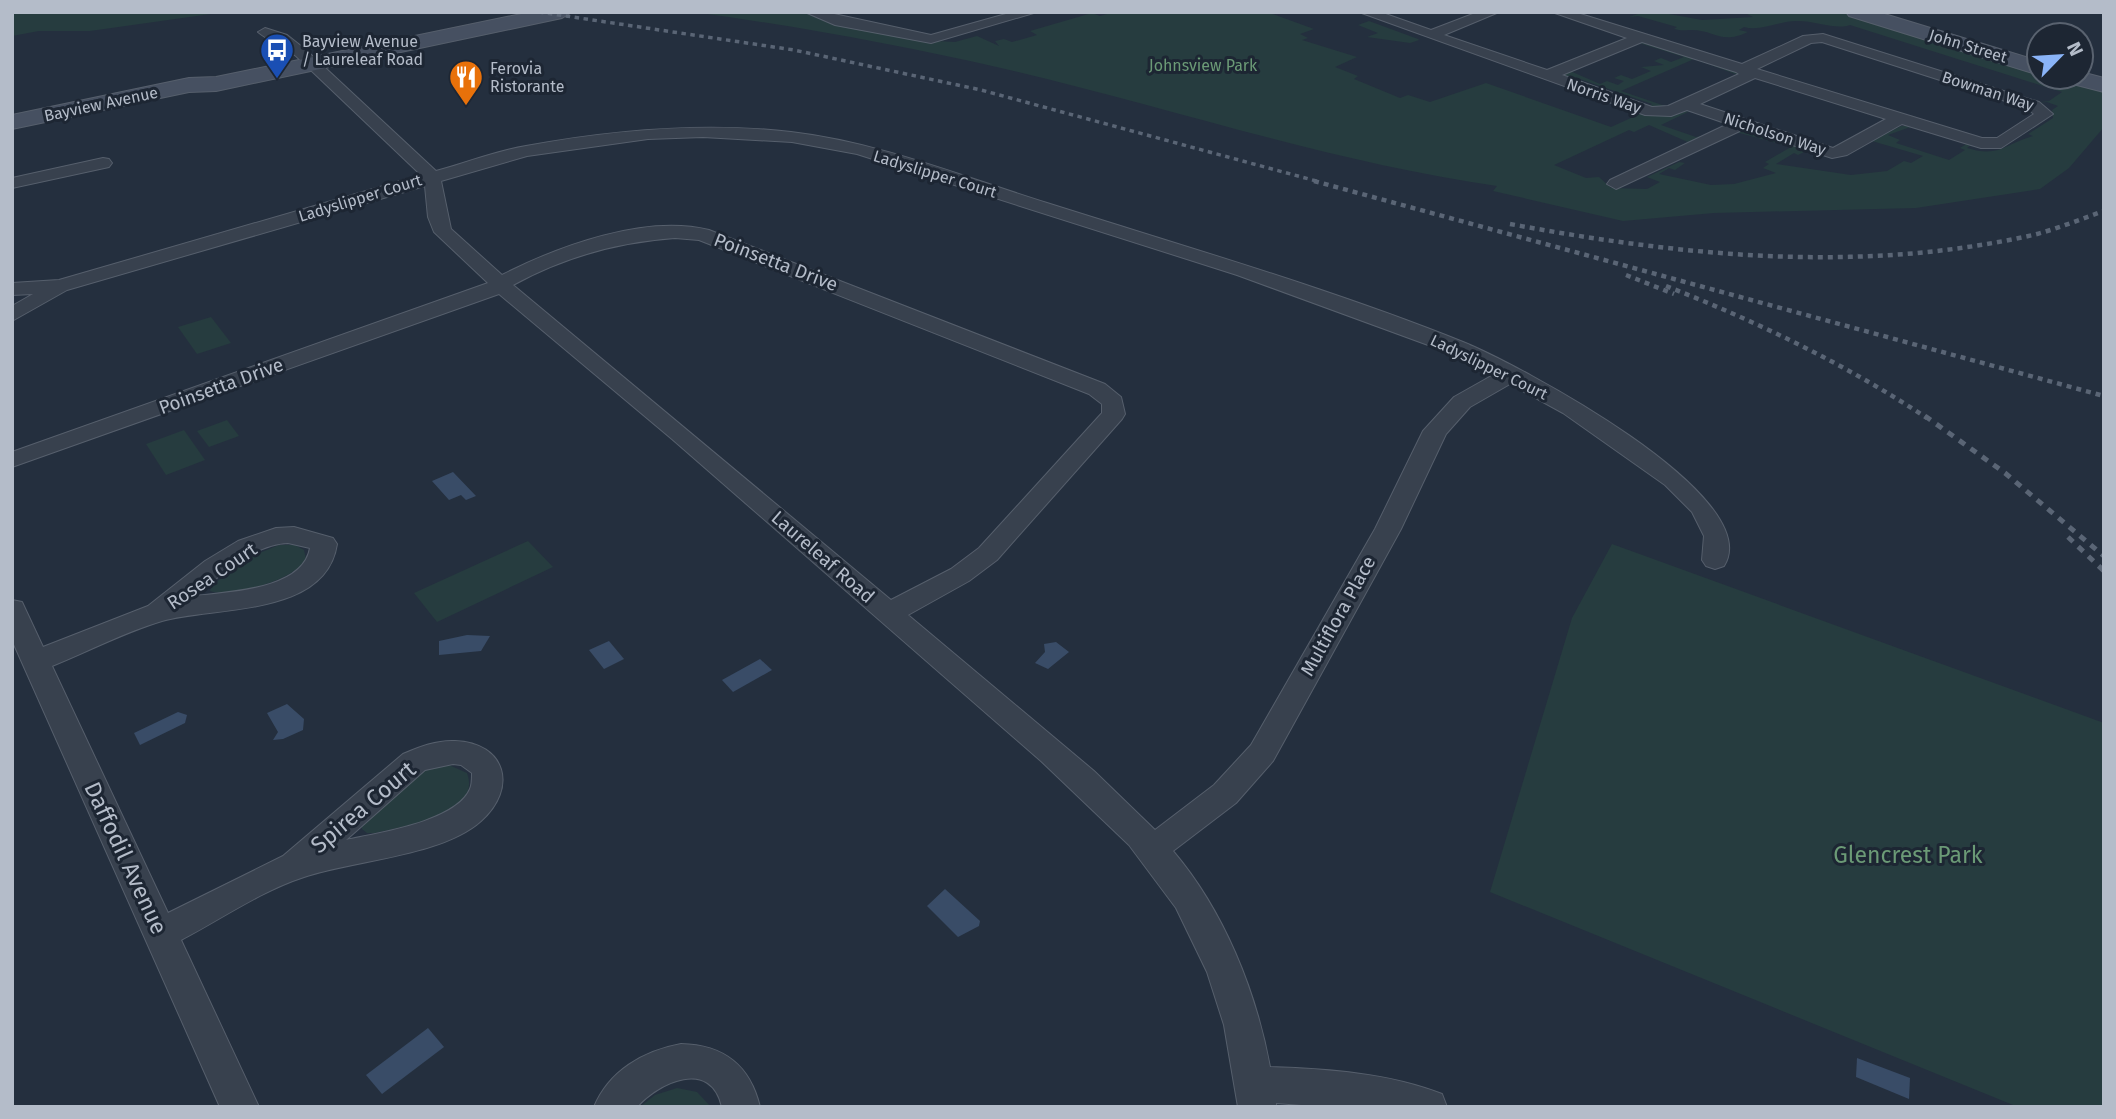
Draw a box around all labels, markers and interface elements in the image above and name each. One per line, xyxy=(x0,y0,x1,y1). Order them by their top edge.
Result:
north arrow xyxy=(2025,21,2095,91)
street label: John Street xyxy=(1927,25,2010,67)
bus stop icon: Bayview Avenue / Laureleaf Road xyxy=(258,31,296,80)
place label: Bayview Avenue / Laureleaf Road xyxy=(302,32,423,69)
text: N xyxy=(2062,38,2088,60)
park label: Johnsview Park xyxy=(1149,56,1258,75)
restaurant icon: Ferovia Ristorante xyxy=(447,58,485,107)
place label: Ferovia Ristorante xyxy=(490,59,565,96)
street label: Bowman Way xyxy=(1940,67,2037,115)
street label: Norris Way xyxy=(1564,74,1644,118)
street label: Bayview Avenue xyxy=(42,83,160,125)
street label: Nicholson Way xyxy=(1722,109,1828,159)
street label: Ladyslipper Court xyxy=(871,146,999,202)
street label: Ladyslipper Court xyxy=(296,170,424,226)
street label: Poinsetta Drive xyxy=(711,228,841,296)
street label: Ladyslipper Court xyxy=(1427,330,1551,404)
street label: Poinsetta Drive xyxy=(156,353,286,419)
street label: Laureleaf Road xyxy=(767,506,879,608)
street label: Rosea Court xyxy=(163,538,261,614)
street label: Multiflora Place xyxy=(1296,552,1380,680)
street label: Spirea Court xyxy=(305,755,422,859)
street label: Daffodil Avenue xyxy=(78,777,174,939)
park label: Glencrest Park xyxy=(1833,841,1983,869)

